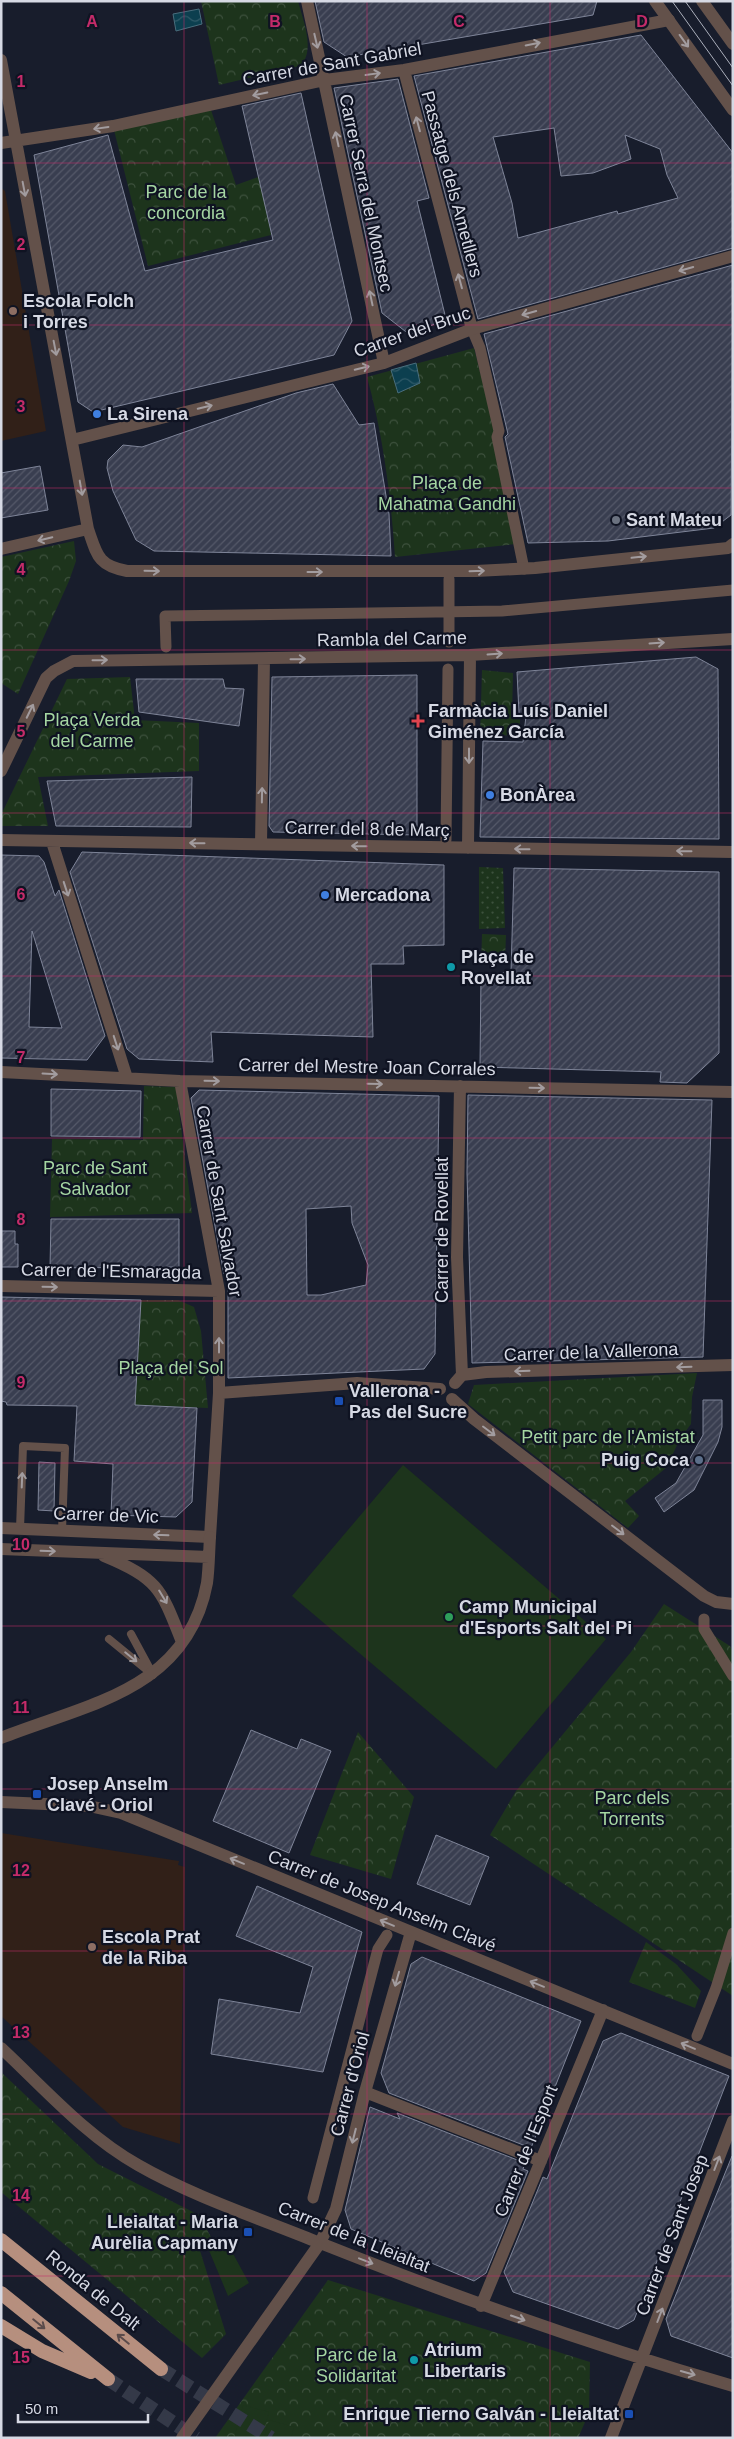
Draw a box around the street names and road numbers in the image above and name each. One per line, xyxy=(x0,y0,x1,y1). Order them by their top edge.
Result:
street label: Carrer de Sant Gabriel xyxy=(241,38,423,90)
street label: Passatge dels Ametllers xyxy=(417,89,487,279)
street label: Carrer Serra del Montsec xyxy=(335,92,397,294)
street label: Carrer del Bruc xyxy=(351,303,473,361)
street label: Rambla del Carme xyxy=(317,628,467,650)
street label: Carrer del 8 de Març xyxy=(284,818,450,840)
street label: Carrer del Mestre Joan Corrales xyxy=(238,1055,496,1079)
street label: Carrer de Sant Salvador xyxy=(192,1104,246,1298)
street label: Carrer de Rovellat xyxy=(432,1157,452,1303)
street label: Carrer de l'Esmaragda xyxy=(21,1259,202,1283)
street label: Carrer de la Vallerona xyxy=(503,1339,680,1365)
street label: Carrer de Vic xyxy=(53,1503,159,1527)
street label: Carrer de Josep Anselm Clavé xyxy=(265,1846,499,1956)
street label: Carrer d'Oriol xyxy=(326,2030,374,2138)
street label: Carrer de l'Esport xyxy=(490,2082,562,2220)
street label: Carrer de Sant Josep xyxy=(632,2152,712,2318)
street label: Carrer de la Lleialtat xyxy=(275,2197,433,2277)
street label: Ronda de Dalt xyxy=(42,2246,144,2334)

